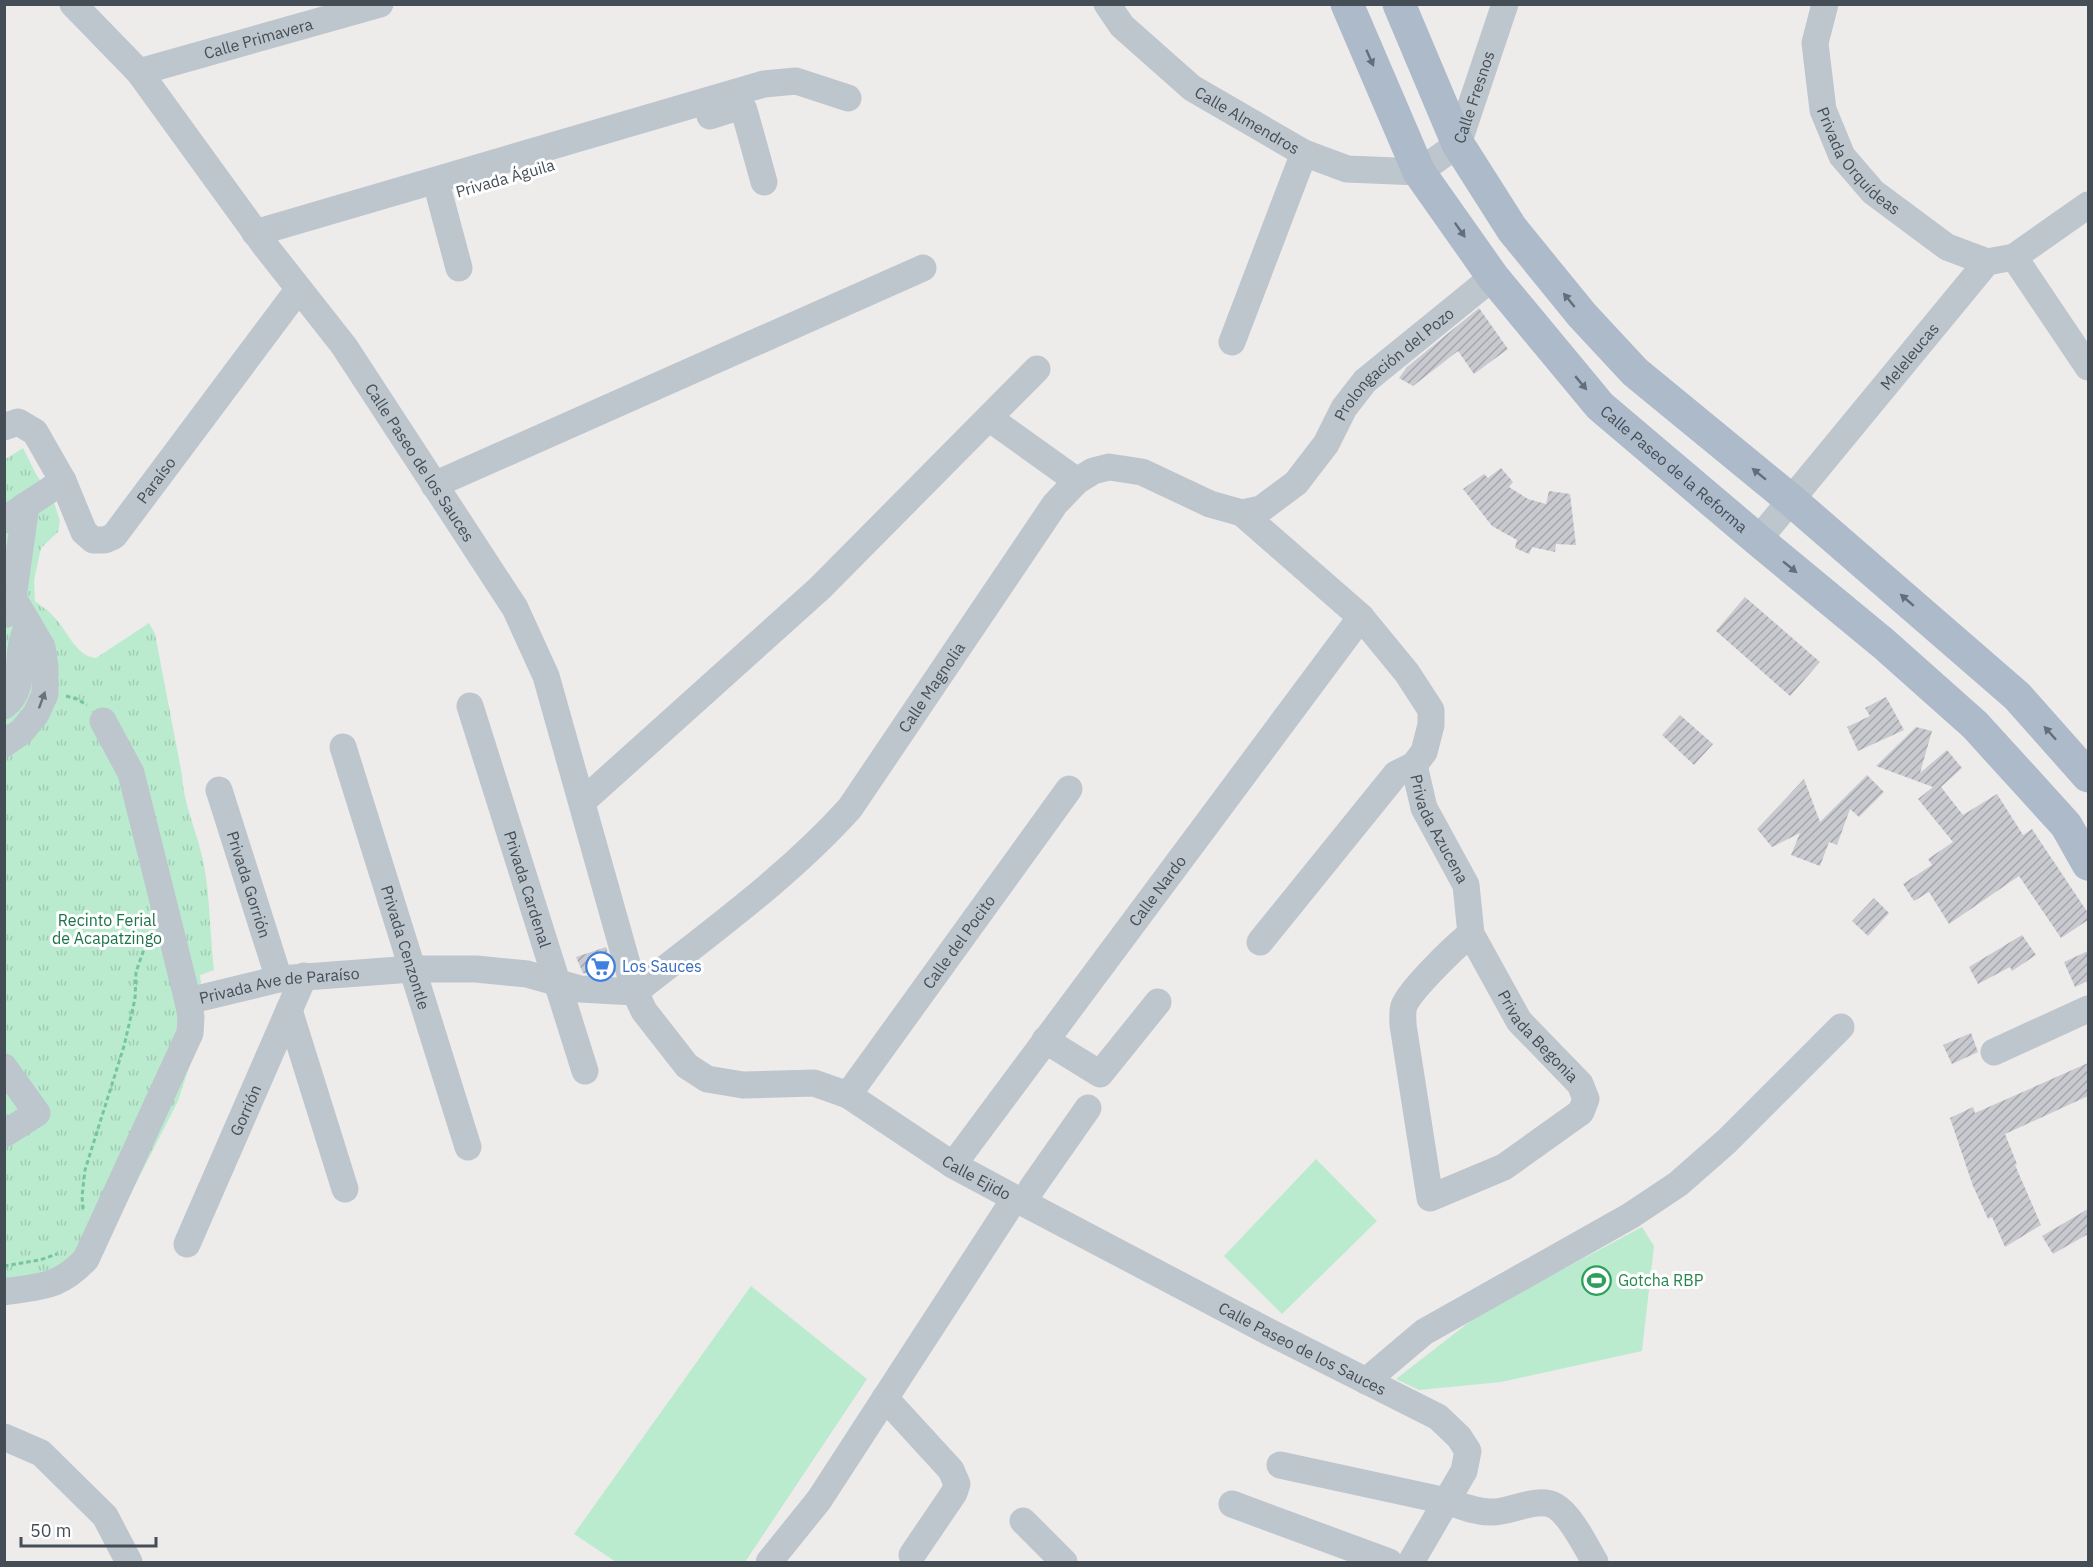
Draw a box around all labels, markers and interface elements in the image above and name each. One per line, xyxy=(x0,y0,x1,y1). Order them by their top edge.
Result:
street label: Calle Primavera xyxy=(202,13,316,63)
street label: Calle Fresnos xyxy=(1449,48,1499,146)
one-way arrow xyxy=(1365,50,1375,68)
street label: Calle Almendros xyxy=(1191,82,1303,158)
street label: Privada Orquídeas xyxy=(1813,104,1904,219)
street label: Privada Águila xyxy=(453,153,557,202)
one-way arrow xyxy=(1454,222,1465,238)
one-way arrow xyxy=(1564,292,1576,307)
street label: Prolongación del Pozo xyxy=(1329,303,1458,424)
street label: Meleleucas xyxy=(1876,318,1943,394)
one-way arrow xyxy=(1574,375,1587,391)
street label: Calle Paseo de los Sauces xyxy=(361,379,479,545)
street label: Calle Paseo de la Reforma xyxy=(1596,401,1752,537)
street label: Paraíso xyxy=(132,453,180,507)
one-way arrow xyxy=(1751,467,1767,480)
one-way arrow xyxy=(1782,560,1798,573)
one-way arrow xyxy=(1899,594,1915,607)
street label: Calle Magnolia xyxy=(894,638,969,736)
one-way arrow xyxy=(37,691,47,709)
one-way arrow xyxy=(2043,725,2057,740)
street label: Privada Azucena xyxy=(1406,772,1473,887)
street label: Privada Gorrión xyxy=(223,828,275,940)
street label: Privada Cardenal xyxy=(500,828,556,950)
street label: Calle Nardo xyxy=(1124,851,1190,930)
street label: Privada Cenzontle xyxy=(377,883,435,1012)
street label: Calle del Pocito xyxy=(918,891,999,993)
park label: Recinto Ferial de Acapatzingo xyxy=(52,910,162,948)
supermarket icon: Los Sauces xyxy=(585,950,617,982)
place label: Los Sauces xyxy=(622,956,702,976)
street label: Privada Ave de Paraíso xyxy=(197,963,360,1008)
street label: Privada Begonia xyxy=(1494,986,1583,1087)
street label: Gorrión xyxy=(225,1081,265,1139)
street label: Calle Ejido xyxy=(938,1151,1014,1204)
sports icon: Gotcha RBP xyxy=(1581,1264,1613,1296)
place label: Gotcha RBP xyxy=(1618,1270,1704,1290)
street label: Calle Paseo de los Sauces xyxy=(1215,1297,1390,1399)
scale bar xyxy=(21,1510,156,1548)
text: 50 m xyxy=(30,1519,72,1542)

